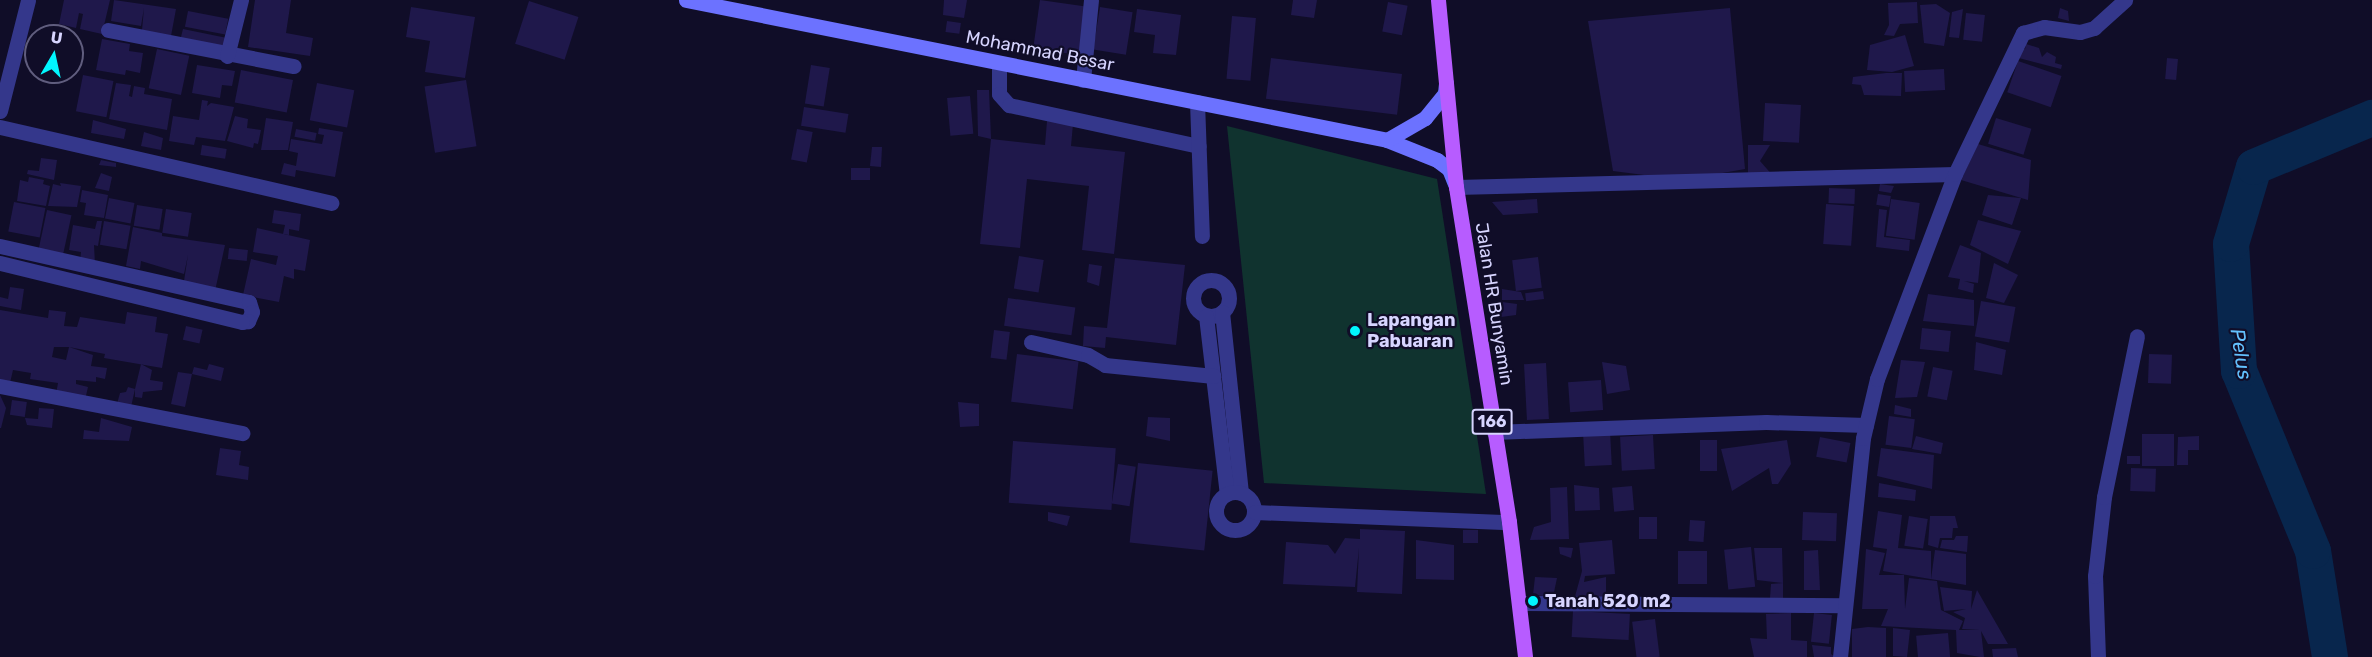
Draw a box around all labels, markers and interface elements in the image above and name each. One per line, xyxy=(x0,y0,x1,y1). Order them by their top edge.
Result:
north arrow xyxy=(24,24,84,84)
street label: Mohammad Besar xyxy=(964,26,1116,76)
text: U xyxy=(49,27,64,48)
street label: Jalan HR Bunyamin xyxy=(1470,221,1518,387)
place label: Lapangan Pabuaran xyxy=(1367,310,1456,352)
marker: Lapangan Pabuaran xyxy=(1348,324,1362,338)
water label: Pelus xyxy=(2225,327,2257,381)
road number: 166 xyxy=(1471,409,1513,435)
place label: Tanah 520 m2 xyxy=(1545,590,1671,612)
marker: Tanah 520 m2 xyxy=(1526,594,1540,608)

